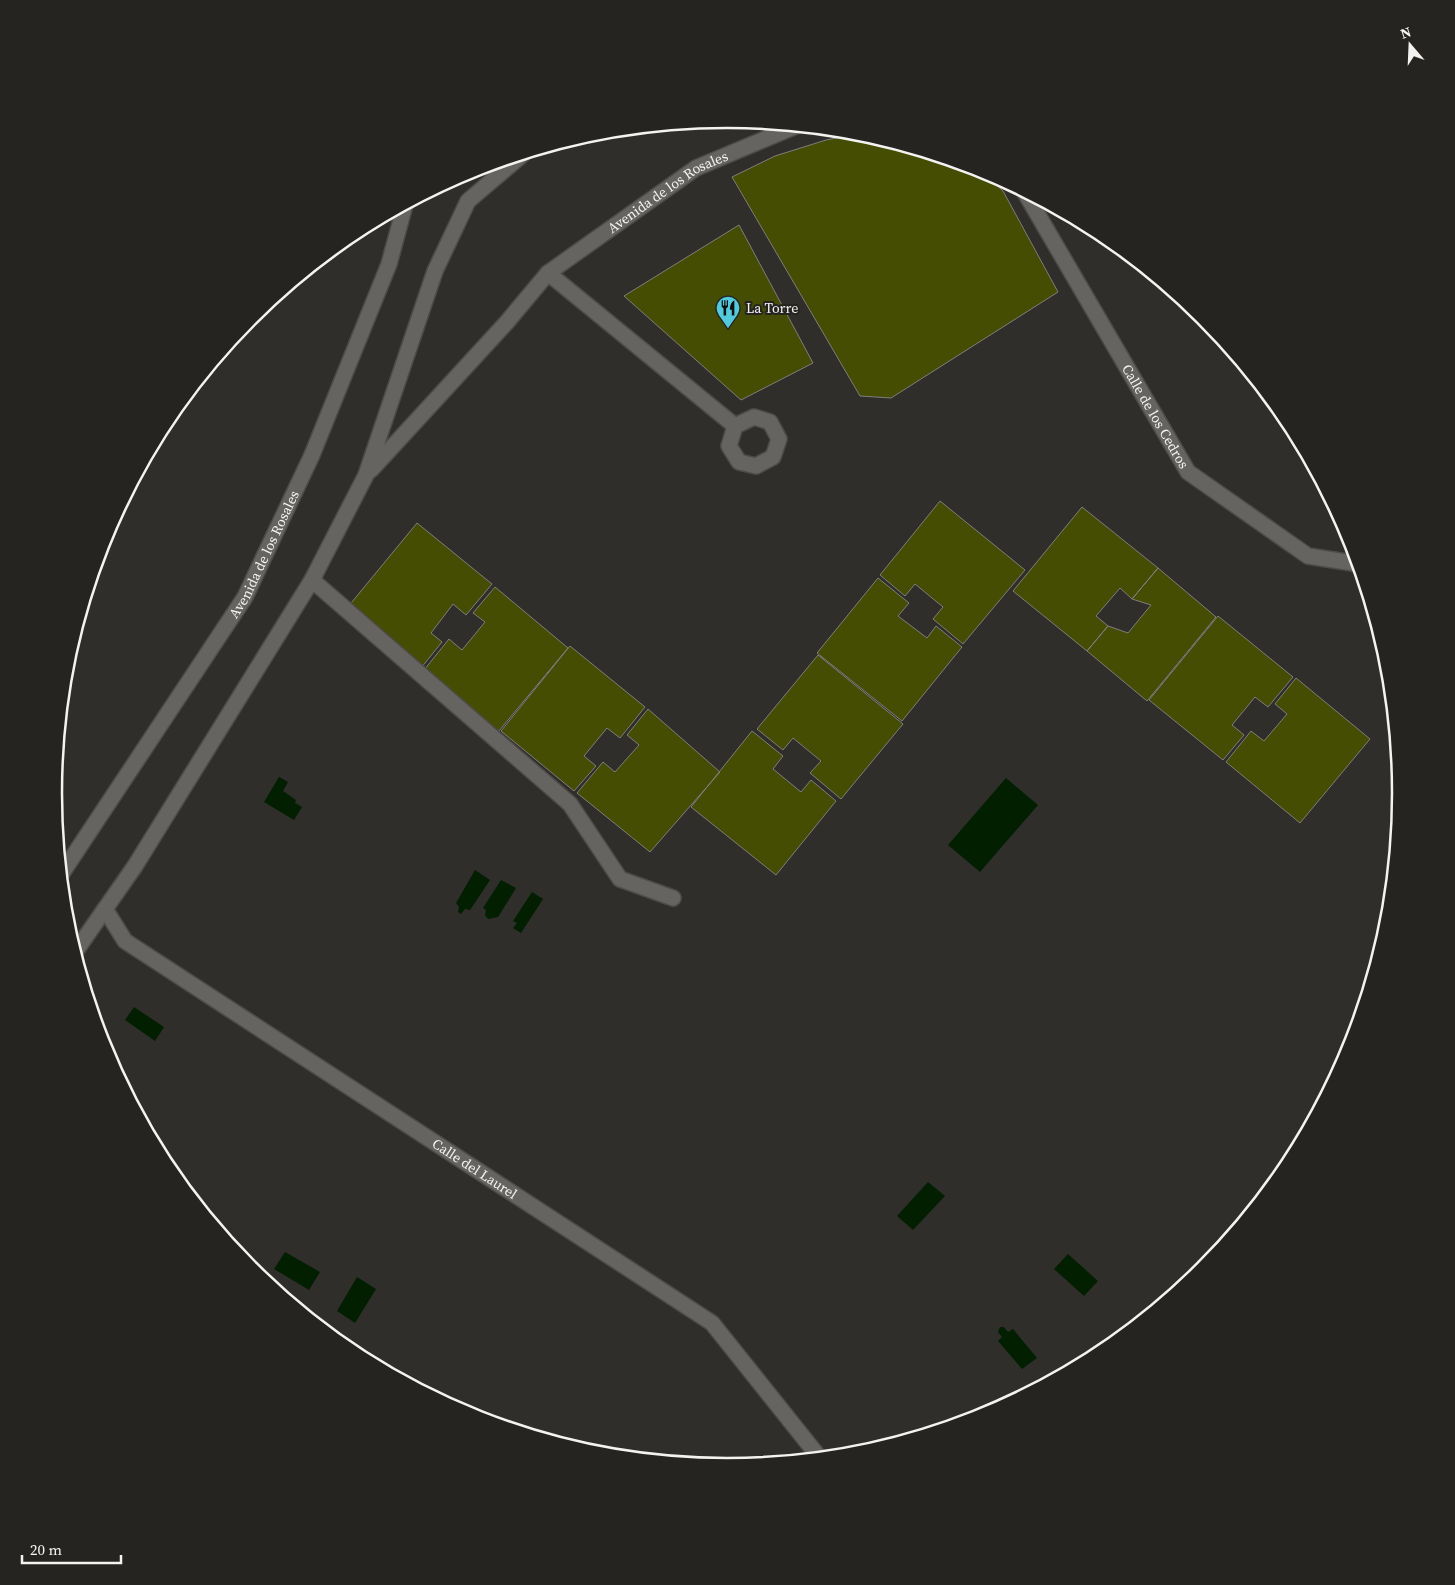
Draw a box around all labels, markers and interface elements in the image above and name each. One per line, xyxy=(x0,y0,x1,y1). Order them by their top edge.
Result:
north arrow xyxy=(1385,20,1435,70)
text: N xyxy=(1398,22,1414,44)
street label: Avenida de los Rosales xyxy=(603,146,731,238)
restaurant icon: La Torre xyxy=(715,295,741,329)
place label: La Torre xyxy=(746,298,798,318)
street label: Calle de los Cedros xyxy=(1117,360,1194,472)
street label: Avenida de los Rosales xyxy=(224,487,304,622)
street label: Calle del Laurel xyxy=(428,1134,521,1204)
scale bar xyxy=(22,1532,121,1564)
text: 20 m xyxy=(30,1539,62,1560)

